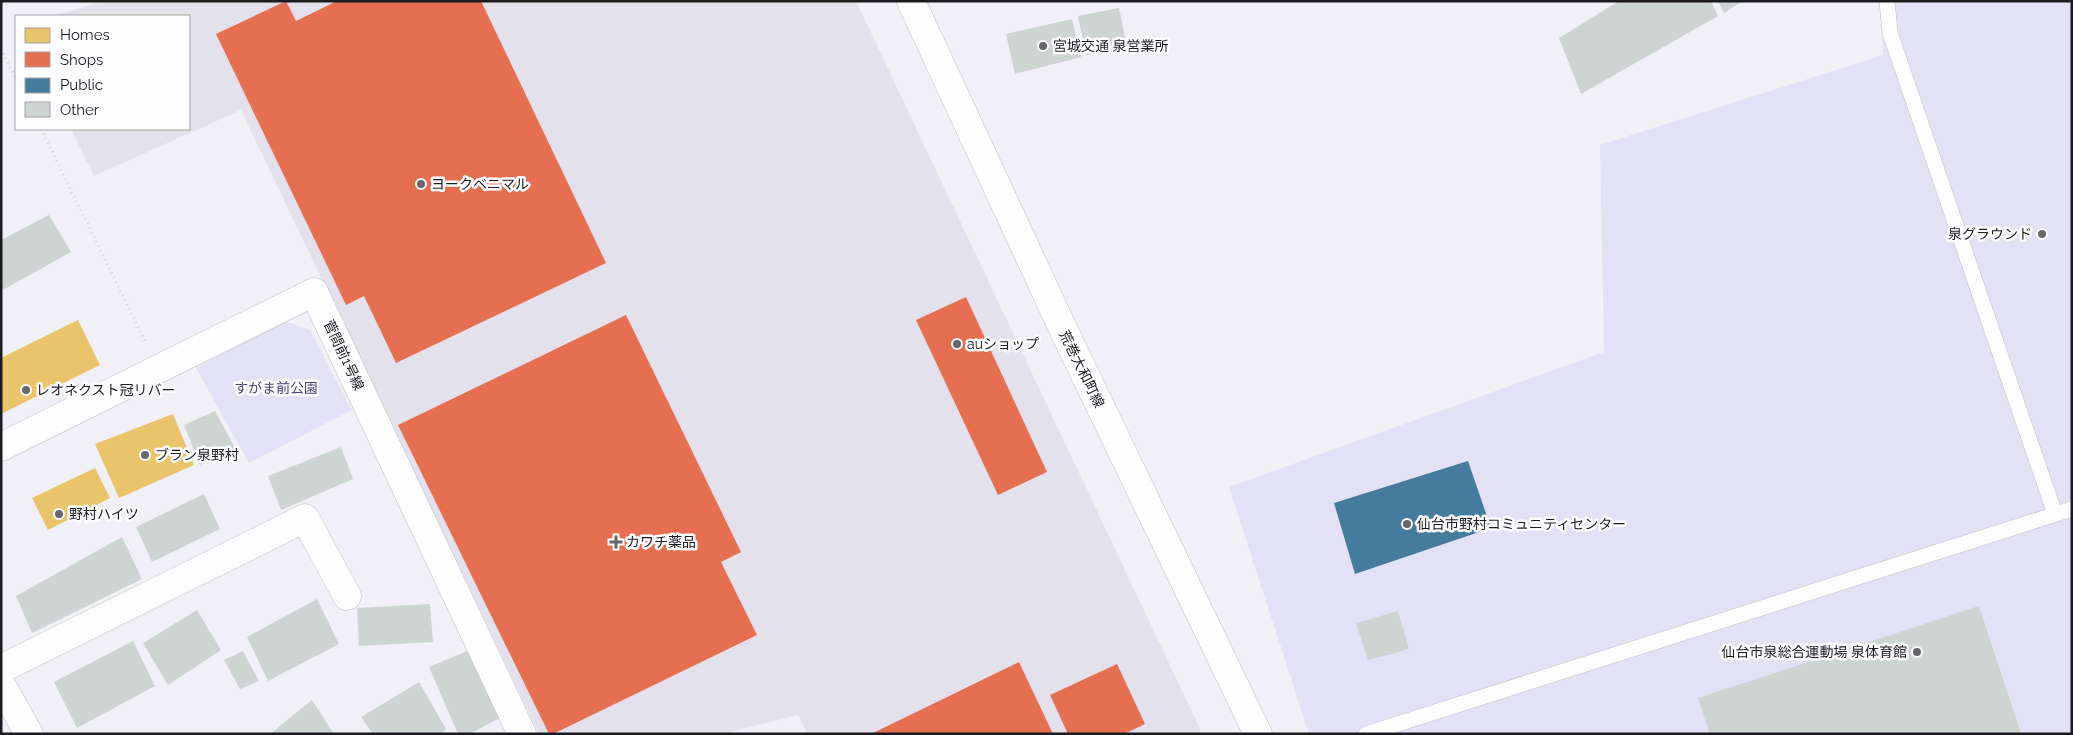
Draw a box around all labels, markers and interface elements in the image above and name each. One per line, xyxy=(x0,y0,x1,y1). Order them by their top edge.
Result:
legend xyxy=(15,15,190,130)
text: Homes xyxy=(60,26,110,44)
place label: 宮城交通 泉営業所 xyxy=(1053,38,1169,54)
marker: 宮城交通 泉営業所 xyxy=(1037,40,1049,52)
text: Shops xyxy=(60,51,103,69)
text: Public xyxy=(60,76,103,94)
text: Other xyxy=(60,101,100,119)
place label: ヨークベニマル xyxy=(431,176,529,192)
marker: ヨークベニマル xyxy=(415,178,427,190)
place label: 泉グラウンド xyxy=(1948,226,2032,242)
marker: 泉グラウンド xyxy=(2036,228,2048,240)
street label: 菅間前1号線 xyxy=(321,317,367,393)
street label: 荒巻大和町線 xyxy=(1056,328,1108,410)
place label: auショップ xyxy=(967,336,1039,352)
marker: auショップ xyxy=(951,338,963,350)
park label: すがま前公園 xyxy=(234,380,318,396)
place label: レオネクスト冠リバー xyxy=(36,382,176,398)
marker: レオネクスト冠リバー xyxy=(20,384,32,396)
place label: ブラン泉野村 xyxy=(155,447,239,463)
marker: ブラン泉野村 xyxy=(139,449,151,461)
place label: 野村ハイツ xyxy=(69,506,139,522)
marker: 野村ハイツ xyxy=(53,508,65,520)
place label: 仙台市野村コミュニティセンター xyxy=(1417,516,1626,532)
marker: 仙台市野村コミュニティセンター xyxy=(1401,518,1413,530)
place label: カワチ薬品 xyxy=(626,534,696,550)
marker: カワチ薬品 xyxy=(610,536,622,548)
place label: 仙台市泉総合運動場 泉体育館 xyxy=(1721,644,1907,660)
marker: 仙台市泉総合運動場 泉体育館 xyxy=(1911,646,1923,658)

